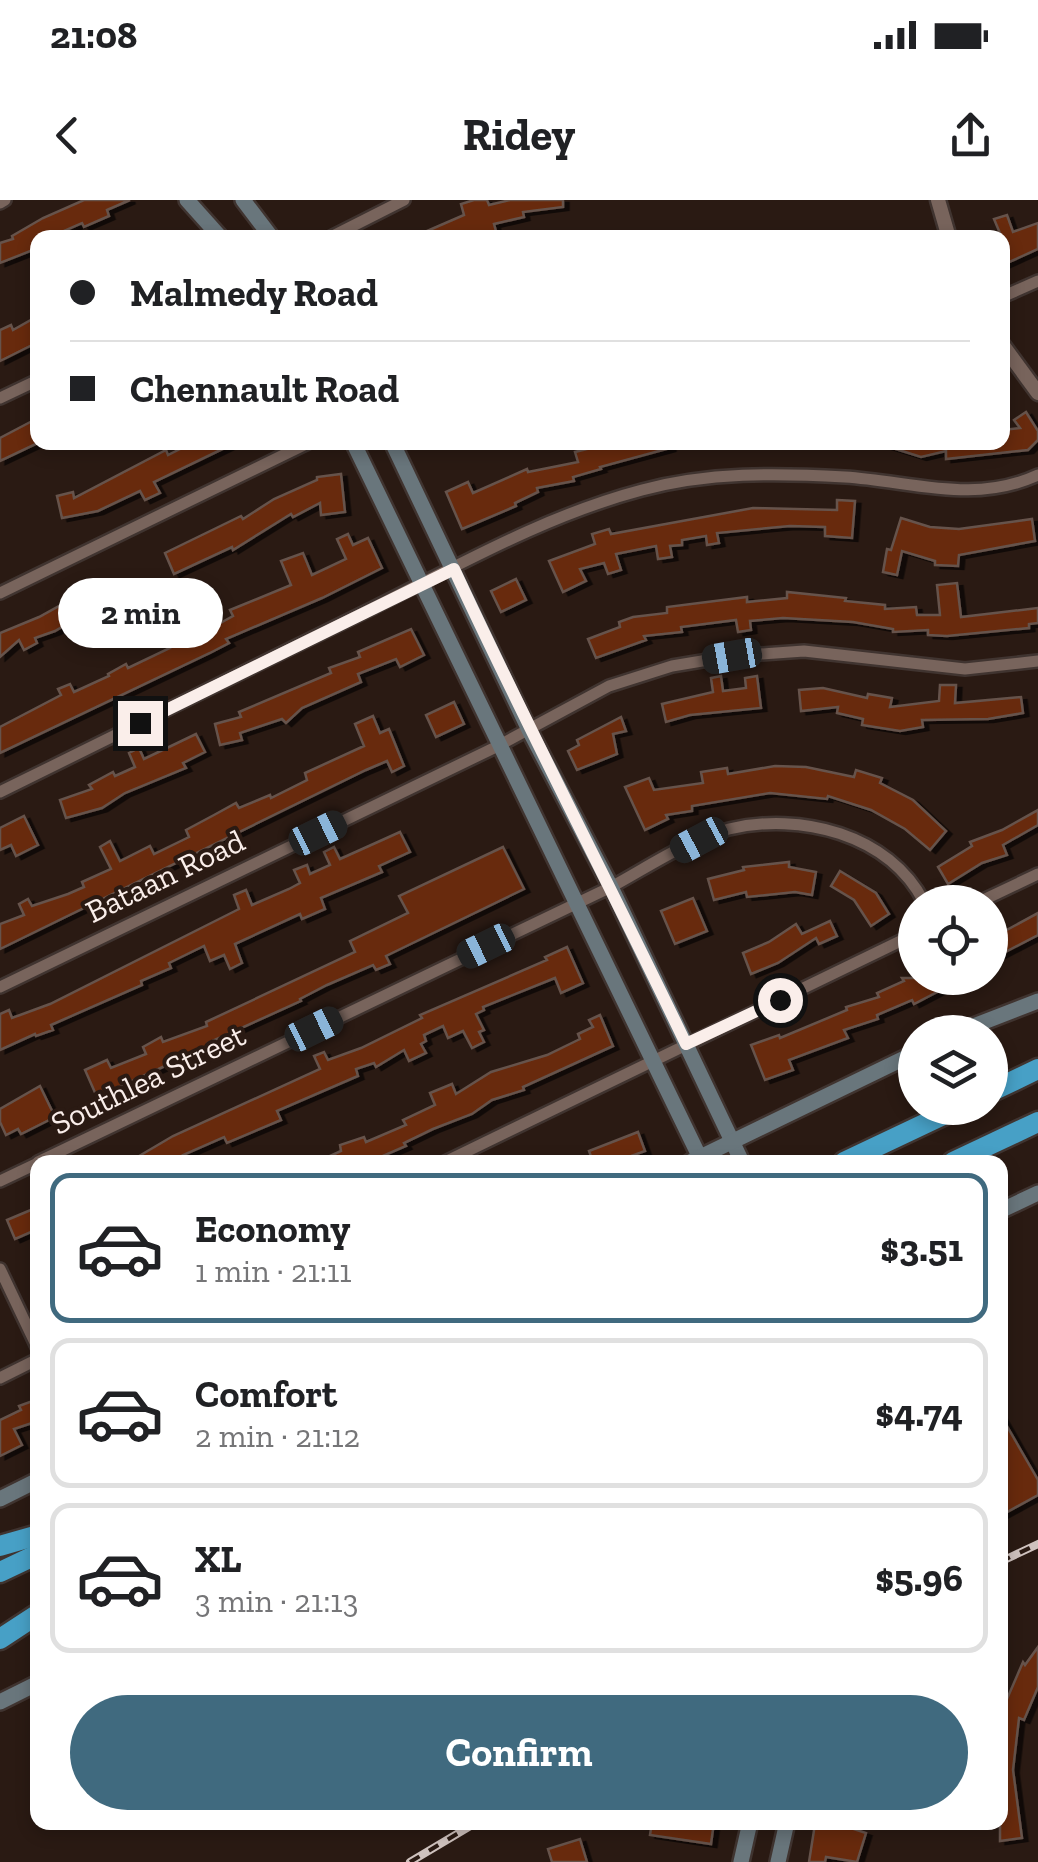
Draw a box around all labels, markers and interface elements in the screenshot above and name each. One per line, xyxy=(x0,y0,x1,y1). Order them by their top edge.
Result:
text: 21:08 xyxy=(50,12,138,58)
icon: back xyxy=(40,108,95,163)
text: Ridey xyxy=(463,108,575,162)
icon: share xyxy=(943,108,998,163)
text: Malmedy Road xyxy=(130,270,378,316)
text: Chennault Road xyxy=(130,366,399,412)
callout: 2 min xyxy=(58,578,222,648)
text: 2 min xyxy=(101,594,180,632)
car xyxy=(700,636,764,676)
route end xyxy=(118,701,163,746)
car xyxy=(284,806,352,860)
car xyxy=(665,813,733,867)
street label: Bataan Road xyxy=(79,821,251,931)
map controls xyxy=(898,885,1008,1125)
button: locate xyxy=(898,885,1008,995)
car xyxy=(452,919,520,973)
route start xyxy=(758,978,803,1023)
car xyxy=(280,1002,348,1056)
street label: Southlea Street xyxy=(44,1015,252,1143)
button: layers xyxy=(898,1015,1008,1125)
icon: car xyxy=(75,1203,165,1293)
text: Economy xyxy=(195,1206,350,1252)
text: $3.51 xyxy=(880,1225,963,1271)
text: 1 min · 21:11 xyxy=(195,1252,352,1290)
icon: car xyxy=(75,1368,165,1458)
text: Comfort xyxy=(195,1371,337,1417)
text: $4.74 xyxy=(875,1390,963,1436)
text: 2 min · 21:12 xyxy=(195,1417,360,1455)
icon: car xyxy=(75,1533,165,1623)
text: XL xyxy=(195,1536,242,1582)
text: $5.96 xyxy=(875,1555,963,1601)
text: 3 min · 21:13 xyxy=(195,1582,358,1620)
button: Confirm xyxy=(70,1695,968,1810)

